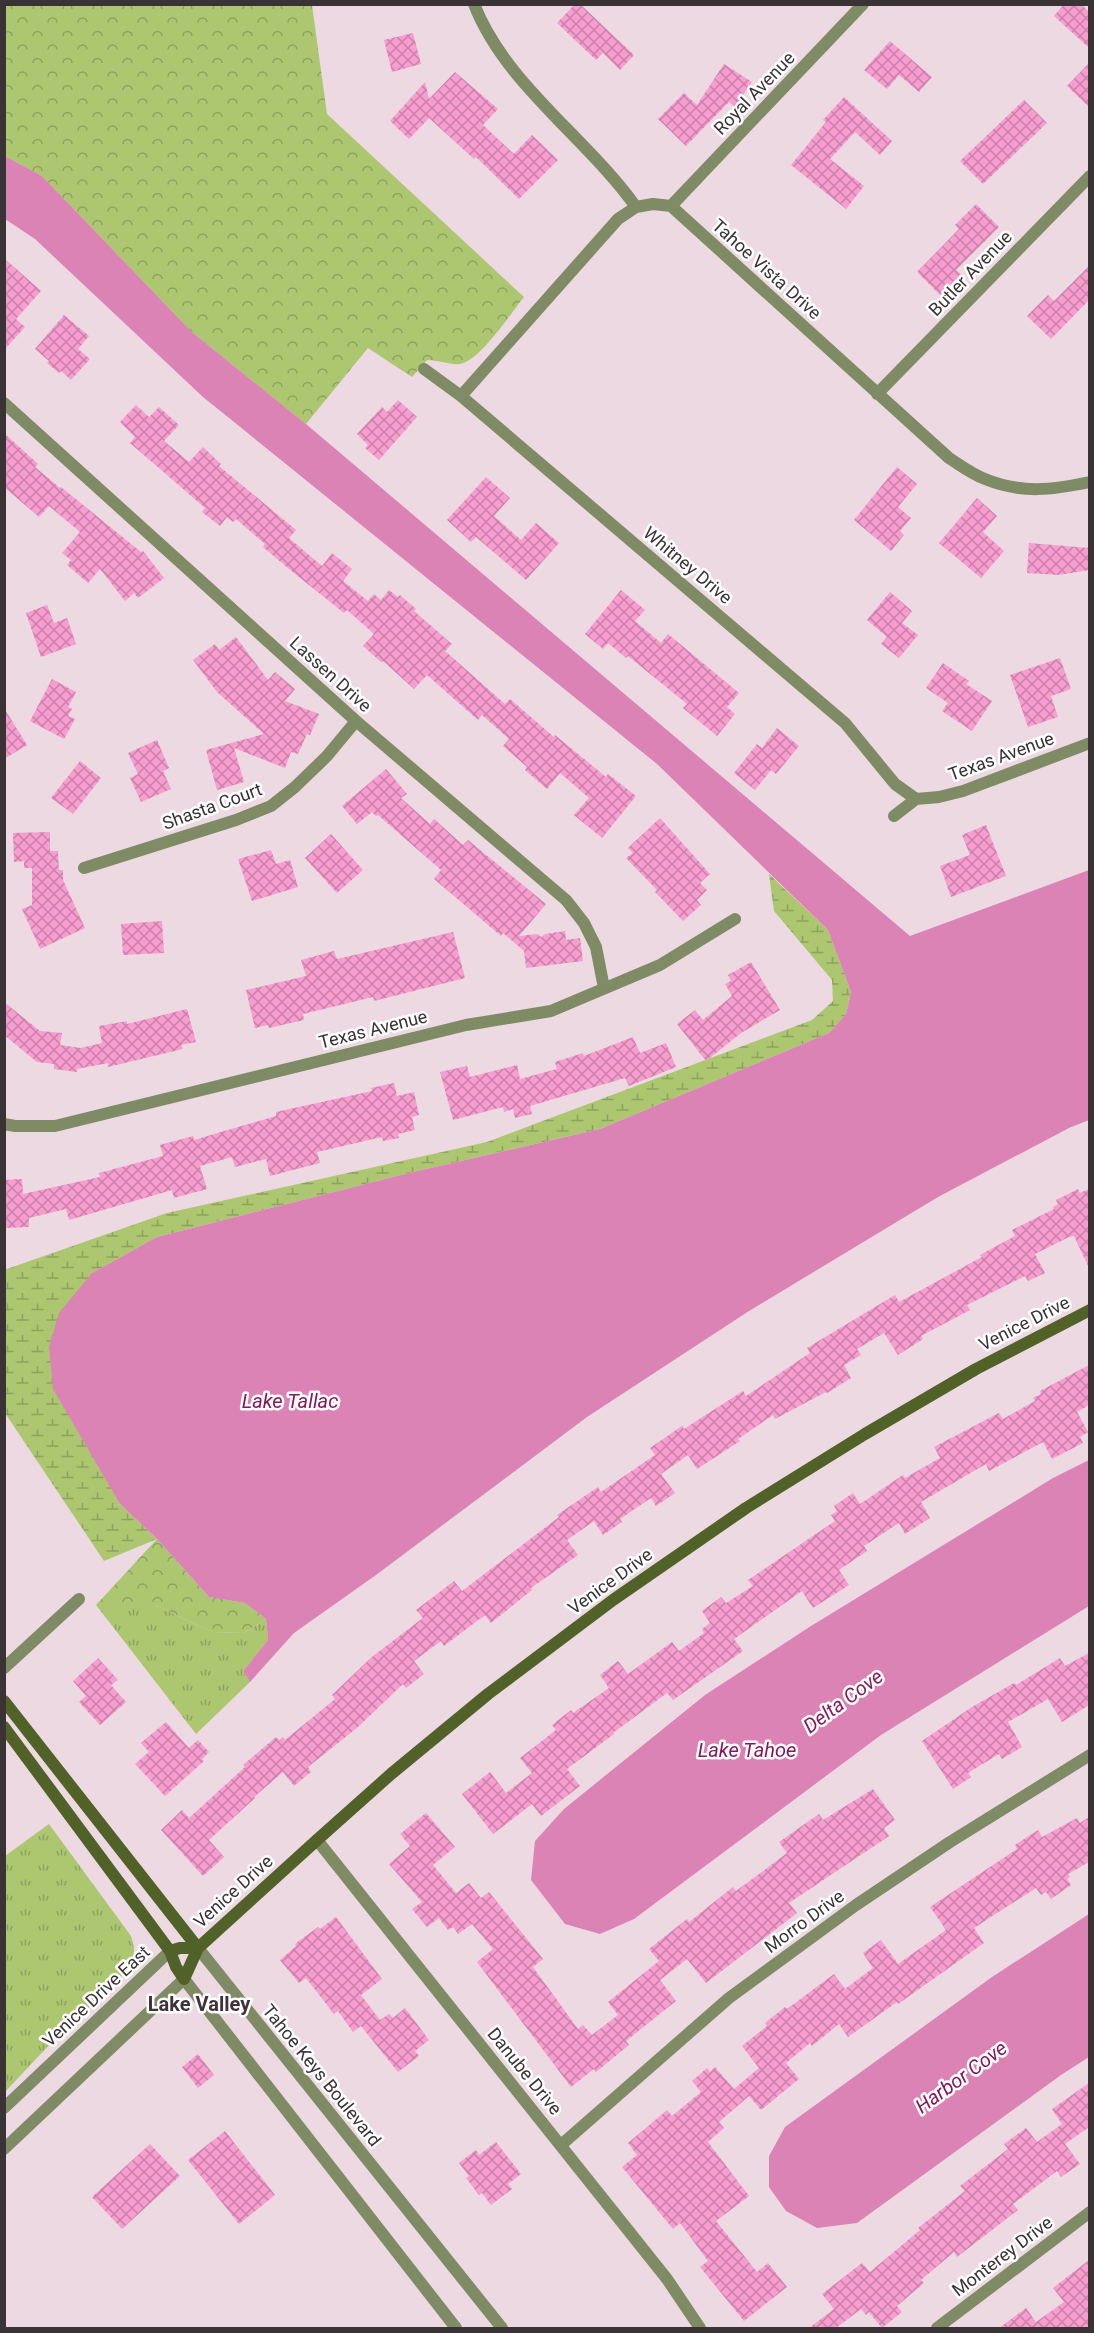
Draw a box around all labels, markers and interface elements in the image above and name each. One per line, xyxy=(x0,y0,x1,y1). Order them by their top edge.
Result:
street label: Royal Avenue xyxy=(709,47,799,139)
street label: Tahoe Vista Drive xyxy=(708,215,826,323)
street label: Butler Avenue xyxy=(924,226,1016,320)
street label: Whitney Drive xyxy=(640,522,736,608)
street label: Lassen Drive xyxy=(286,632,376,716)
street label: Texas Avenue xyxy=(945,727,1057,785)
street label: Shasta Court xyxy=(159,778,265,834)
street label: Texas Avenue xyxy=(317,1005,429,1053)
street label: Venice Drive xyxy=(975,1291,1073,1355)
water label: Lake Tallac xyxy=(242,1389,338,1413)
street label: Venice Drive xyxy=(564,1543,656,1619)
water label: Delta Cove xyxy=(798,1664,888,1738)
water label: Lake Tahoe xyxy=(698,1738,796,1762)
street label: Venice Drive xyxy=(189,1850,277,1932)
street label: Morro Drive xyxy=(760,1885,848,1957)
street label: Venice Drive East xyxy=(38,1941,154,2051)
district label: Lake Valley xyxy=(148,1992,251,2016)
street label: Tahoe Keys Boulevard xyxy=(258,2000,386,2150)
street label: Danube Drive xyxy=(483,2023,567,2119)
water label: Harbor Cove xyxy=(910,2036,1012,2118)
street label: Monterey Drive xyxy=(948,2211,1056,2301)

